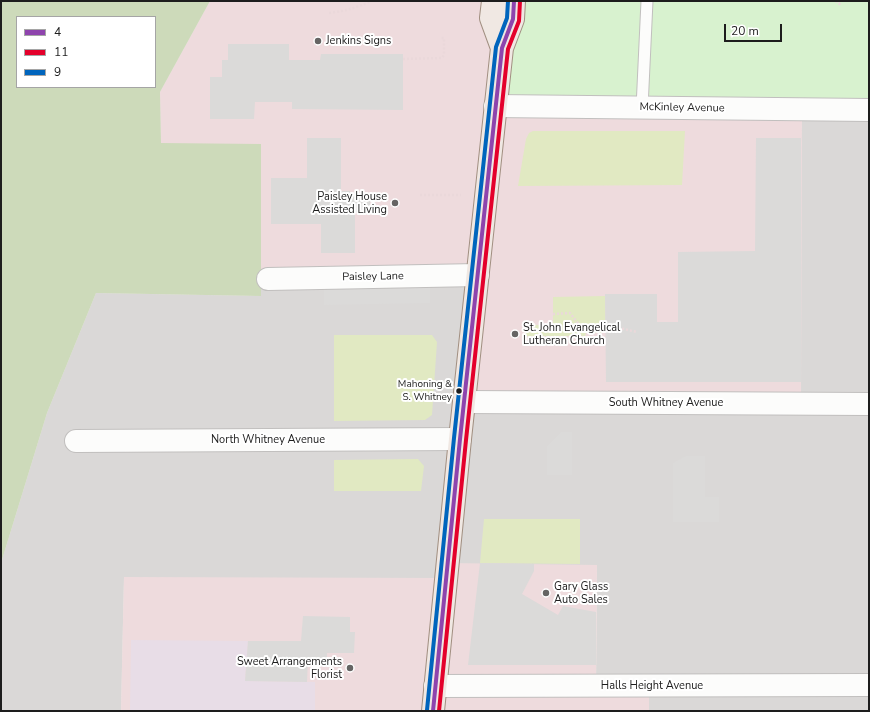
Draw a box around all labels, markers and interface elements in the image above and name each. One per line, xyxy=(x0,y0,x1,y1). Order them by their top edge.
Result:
legend xyxy=(16,16,156,88)
scale bar xyxy=(726,16,784,42)
text: 20 m xyxy=(731,23,759,39)
text: 4 xyxy=(54,24,61,40)
place label: Jenkins Signs xyxy=(326,34,391,48)
marker: Jenkins Signs xyxy=(313,36,323,46)
text: 11 xyxy=(54,44,68,60)
text: 9 xyxy=(54,64,61,80)
street label: McKinley Avenue xyxy=(639,101,725,115)
place label: Paisley House Assisted Living xyxy=(312,190,387,216)
marker: Paisley House Assisted Living xyxy=(390,198,400,208)
street label: Paisley Lane xyxy=(342,270,404,284)
place label: St. John Evangelical Lutheran Church xyxy=(523,321,620,347)
marker: St. John Evangelical Lutheran Church xyxy=(510,329,520,339)
place label: Mahoning & S. Whitney xyxy=(398,379,452,402)
marker: Mahoning & S. Whitney xyxy=(454,386,464,396)
street label: South Whitney Avenue xyxy=(609,396,723,410)
street label: North Whitney Avenue xyxy=(211,433,325,447)
place label: Gary Glass Auto Sales xyxy=(554,580,608,606)
marker: Gary Glass Auto Sales xyxy=(541,588,551,598)
place label: Sweet Arrangements Florist xyxy=(237,655,342,681)
marker: Sweet Arrangements Florist xyxy=(345,663,355,673)
street label: Halls Height Avenue xyxy=(601,679,703,693)

